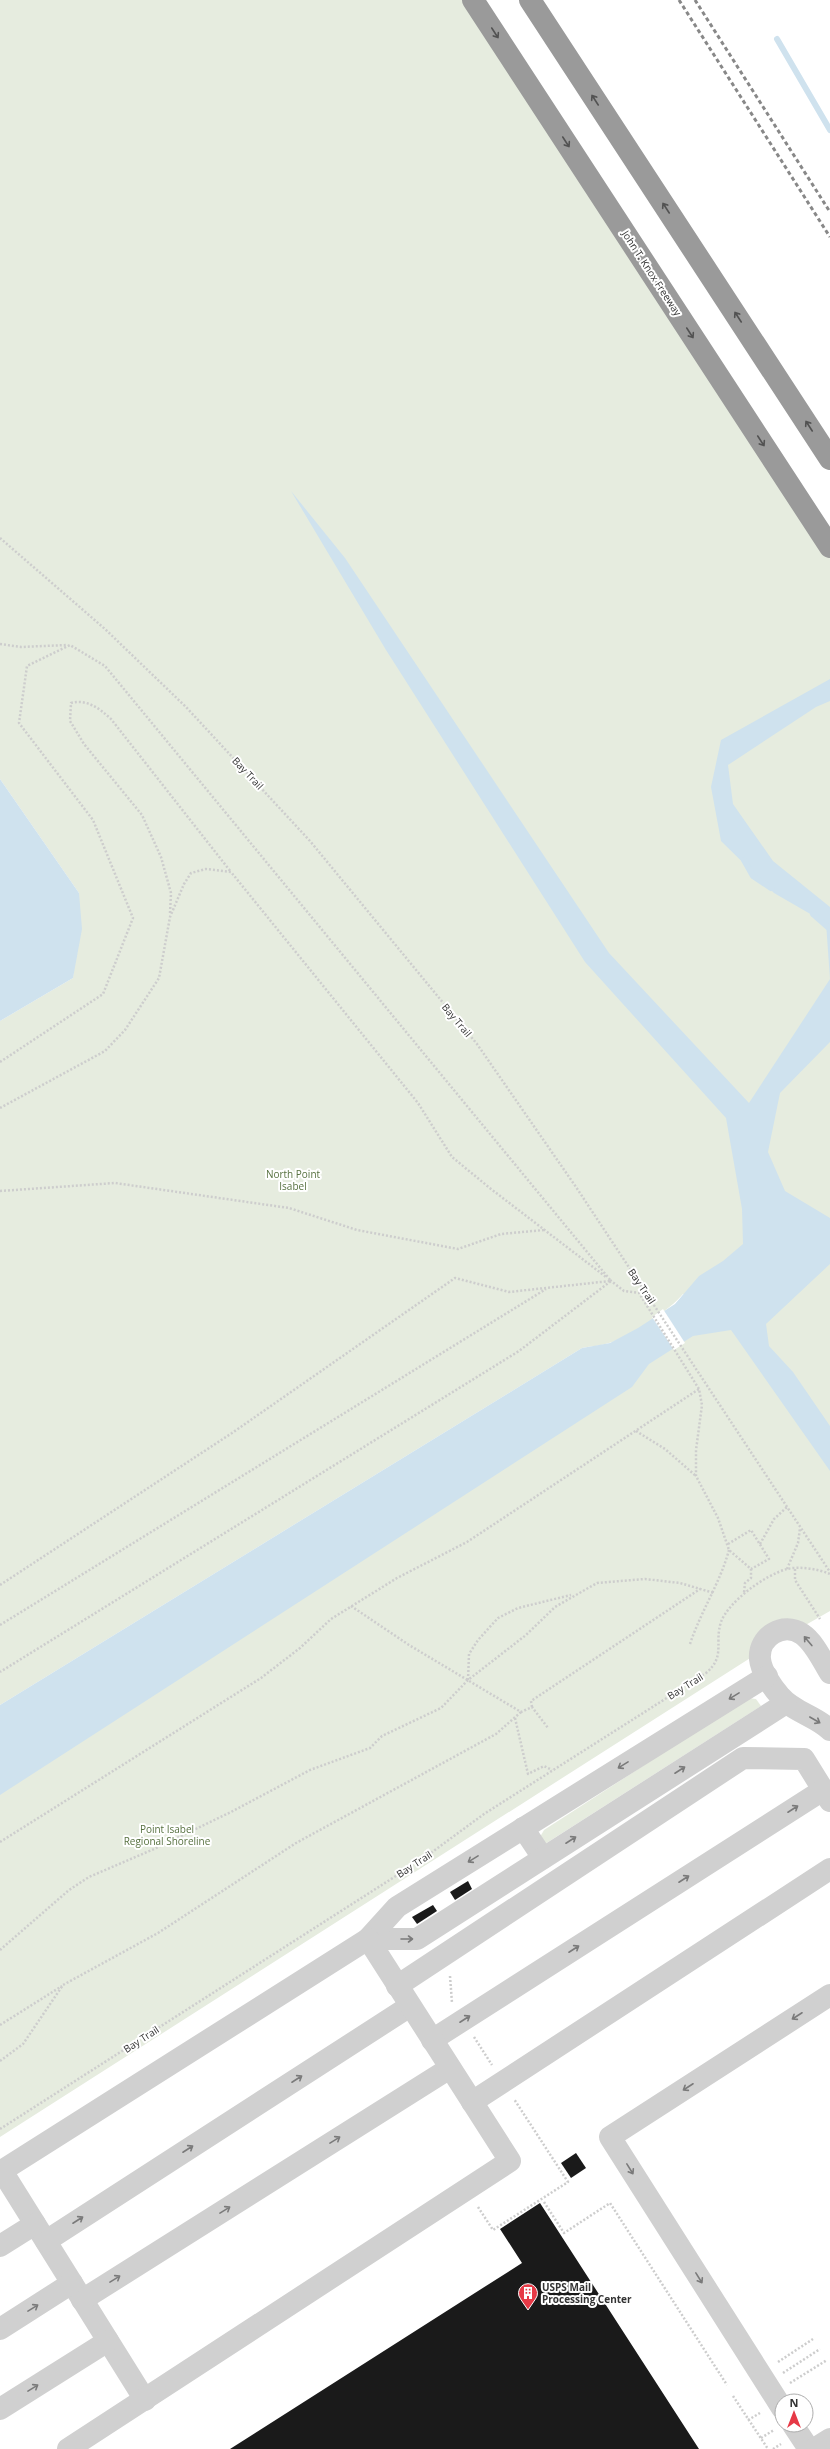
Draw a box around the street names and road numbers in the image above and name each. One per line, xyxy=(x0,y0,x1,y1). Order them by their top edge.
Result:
street label: John T. Knox Freeway xyxy=(619,227,685,319)
street label: Bay Trail xyxy=(229,754,267,792)
street label: Bay Trail xyxy=(439,1000,475,1040)
street label: Bay Trail xyxy=(625,1266,659,1306)
street label: Bay Trail xyxy=(664,1670,706,1702)
street label: Bay Trail xyxy=(393,1847,435,1881)
street label: Bay Trail xyxy=(120,2022,162,2056)

